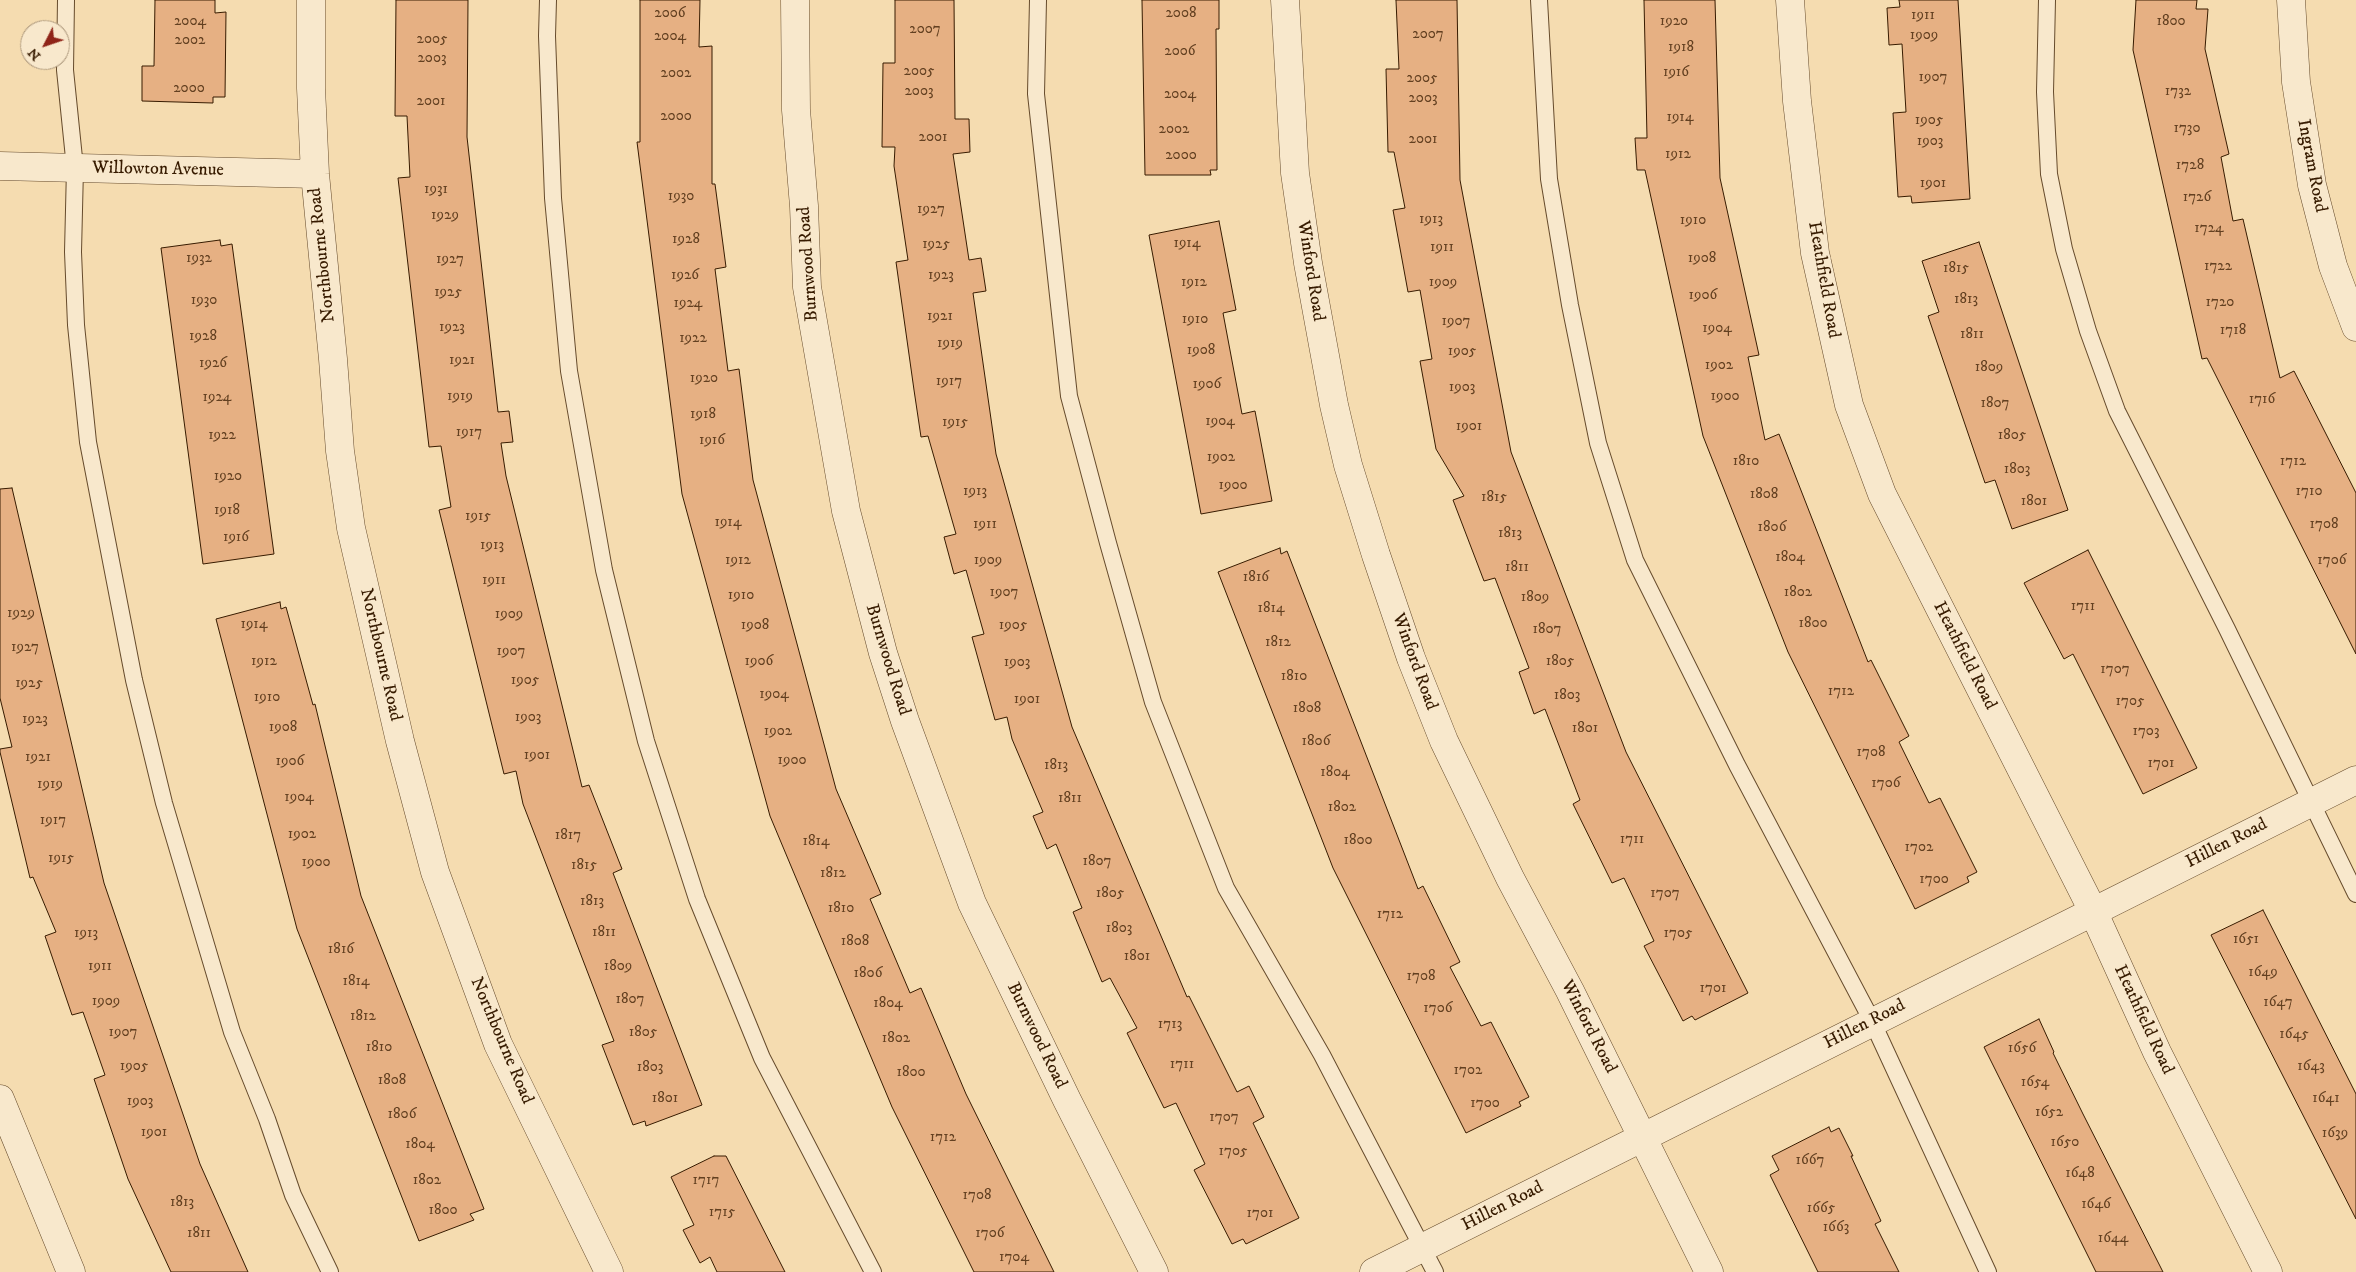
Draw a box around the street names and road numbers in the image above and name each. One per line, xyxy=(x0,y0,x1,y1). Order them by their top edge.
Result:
street label: Ingram Road xyxy=(2291,118,2331,214)
street label: Willowton Avenue xyxy=(92,158,224,182)
street label: Northbourne Road xyxy=(305,186,341,324)
street label: Burnwood Road xyxy=(794,206,824,322)
street label: Winford Road xyxy=(1291,219,1329,323)
street label: Heathfield Road xyxy=(1802,220,1844,340)
street label: Northbourne Road xyxy=(354,587,406,723)
street label: Heathfield Road xyxy=(1928,598,2000,714)
street label: Burnwood Road xyxy=(860,602,914,718)
street label: Winford Road xyxy=(1386,611,1442,713)
street label: Hillen Road xyxy=(2183,814,2271,874)
street label: Heathfield Road xyxy=(2108,962,2178,1078)
street label: Northbourne Road xyxy=(465,974,537,1108)
street label: Winford Road xyxy=(1555,977,1621,1077)
street label: Burnwood Road xyxy=(1001,979,1071,1093)
street label: Hillen Road xyxy=(1821,995,1909,1055)
street label: Hillen Road xyxy=(1459,1177,1547,1237)

